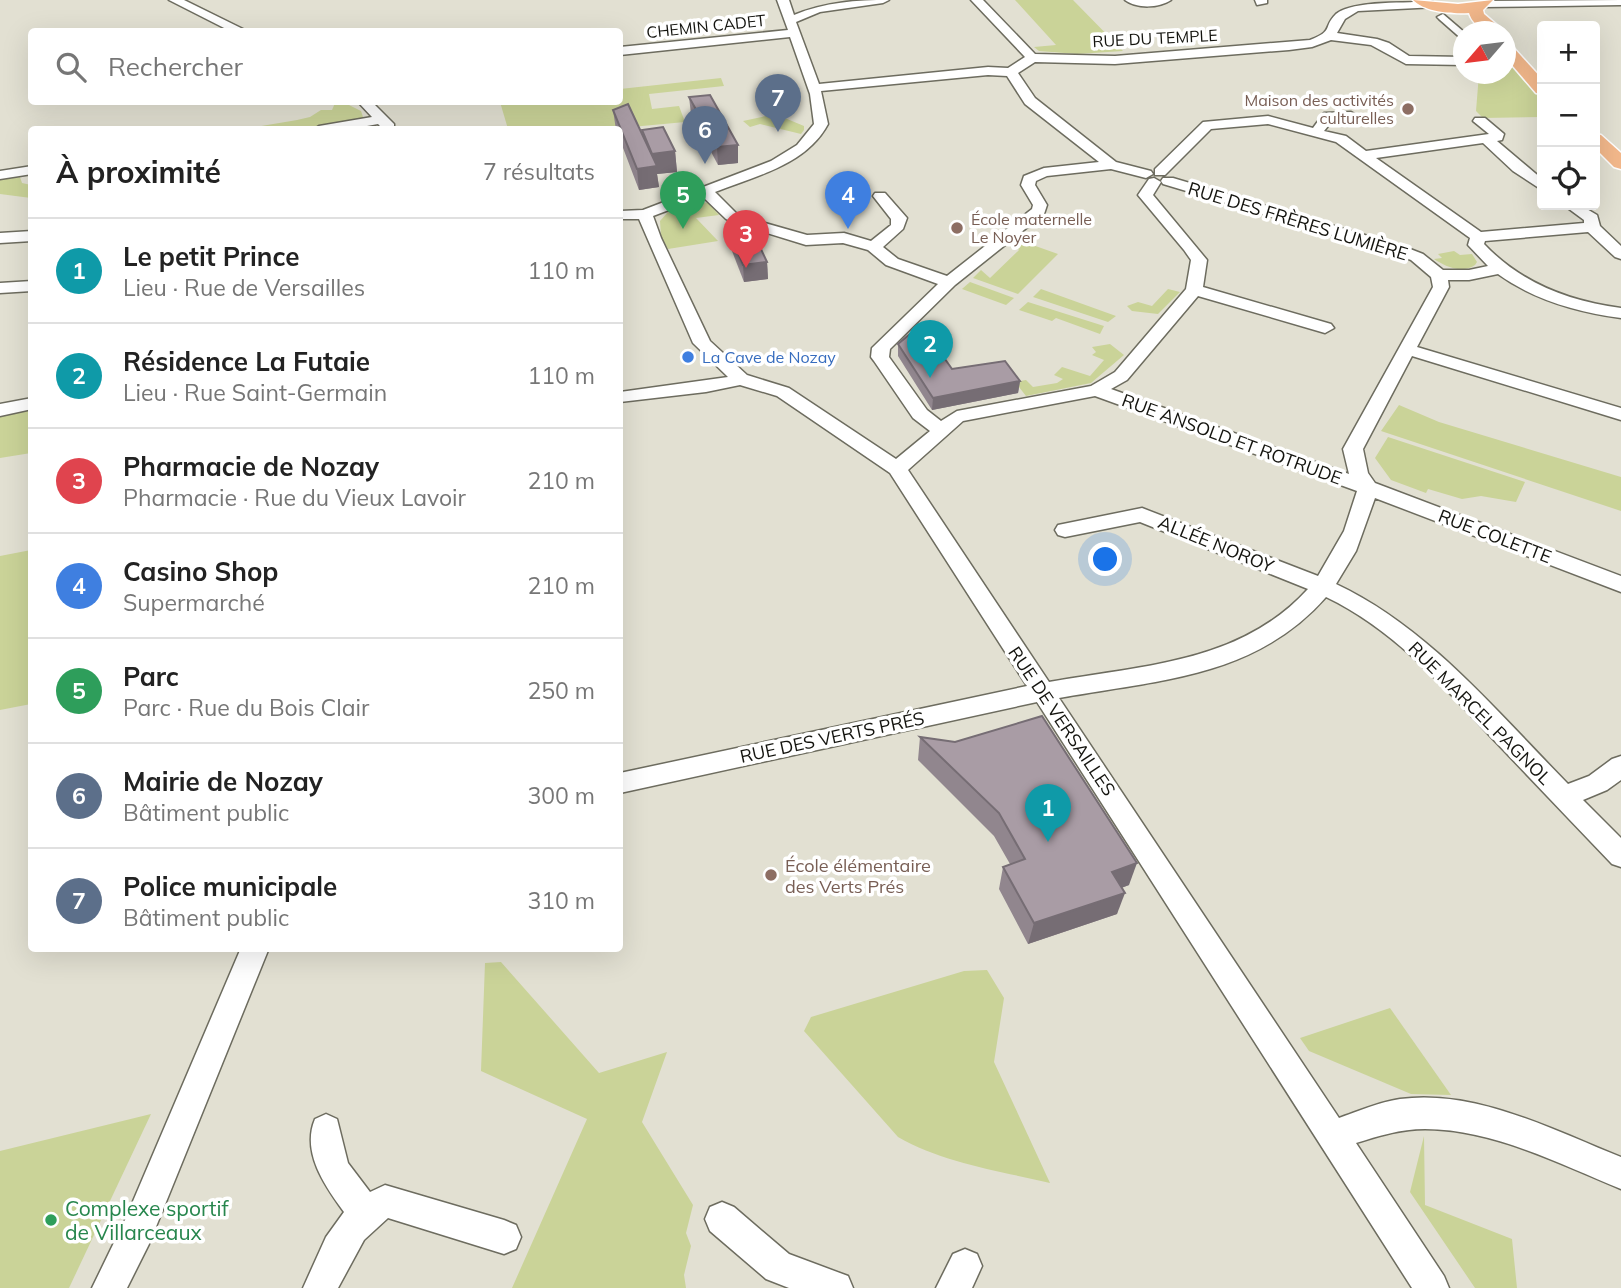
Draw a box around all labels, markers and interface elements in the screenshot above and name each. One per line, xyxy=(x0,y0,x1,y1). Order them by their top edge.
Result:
street label: CHEMIN CADET xyxy=(645,10,767,42)
north arrow xyxy=(1453,21,1516,84)
map controls xyxy=(1537,21,1600,210)
button: + xyxy=(1537,21,1600,84)
street label: RUE DU TEMPLE xyxy=(1092,25,1218,51)
search box xyxy=(28,28,623,105)
icon: search xyxy=(52,48,90,86)
text: Rechercher xyxy=(108,50,243,83)
pin: 7 xyxy=(755,74,801,132)
button: − xyxy=(1537,84,1600,147)
place label: Maison des activités culturelles xyxy=(1244,90,1394,128)
marker: Maison des activités culturelles xyxy=(1400,101,1416,117)
pin: 6 xyxy=(682,106,728,164)
button: locate xyxy=(1537,147,1600,210)
text: À proximité xyxy=(56,153,221,191)
text: 7 résultats xyxy=(483,157,595,186)
pin: 5 xyxy=(660,171,706,229)
pin: 4 xyxy=(825,171,871,229)
street label: RUE DES FRÈRES LUMIÈRE xyxy=(1185,177,1411,265)
place label: École maternelle Le Noyer xyxy=(971,209,1092,247)
pin: 3 xyxy=(723,210,769,268)
marker: École maternelle Le Noyer xyxy=(949,220,965,236)
text: Le petit Prince xyxy=(123,240,300,273)
text: 1 xyxy=(72,256,86,285)
text: 110 m xyxy=(527,256,595,285)
text: Lieu · Rue de Versailles xyxy=(123,273,365,302)
pin: 2 xyxy=(907,320,953,378)
text: Résidence La Futaie xyxy=(123,345,370,378)
place label: La Cave de Nozay xyxy=(702,347,836,367)
marker: La Cave de Nozay xyxy=(680,349,696,365)
text: 2 xyxy=(72,361,86,390)
text: 110 m xyxy=(527,361,595,390)
text: Lieu · Rue Saint-Germain xyxy=(123,378,387,407)
street label: RUE ANSOLD ET ROTRUDE xyxy=(1119,388,1345,490)
text: Pharmacie de Nozay xyxy=(123,450,379,483)
text: 3 xyxy=(72,466,86,495)
text: 210 m xyxy=(527,466,595,495)
text: Pharmacie · Rue du Vieux Lavoir xyxy=(123,483,466,512)
street label: RUE COLETTE xyxy=(1435,504,1555,568)
street label: ALLÉE NOROY xyxy=(1155,510,1278,578)
your location xyxy=(1088,542,1122,576)
text: Casino Shop xyxy=(123,555,278,588)
text: 4 xyxy=(72,571,86,600)
text: 210 m xyxy=(527,571,595,600)
text: Supermarché xyxy=(123,588,265,617)
street label: RUE MARCEL PAGNOL xyxy=(1404,637,1557,790)
street label: RUE DE VERSAILLES xyxy=(1003,642,1121,800)
text: Parc xyxy=(123,660,179,693)
text: 5 xyxy=(72,676,86,705)
text: 250 m xyxy=(527,676,595,705)
text: Parc · Rue du Bois Clair xyxy=(123,693,369,722)
street label: RUE DES VERTS PRÉS xyxy=(738,706,926,768)
text: Mairie de Nozay xyxy=(123,765,323,798)
text: 6 xyxy=(72,781,86,810)
text: 300 m xyxy=(527,781,595,810)
pin: 1 xyxy=(1025,784,1071,842)
text: Bâtiment public xyxy=(123,798,289,827)
place label: École élémentaire des Verts Prés xyxy=(785,854,931,898)
marker: École élémentaire des Verts Prés xyxy=(763,867,779,883)
text: Police municipale xyxy=(123,870,337,903)
text: 7 xyxy=(72,886,86,915)
text: 310 m xyxy=(527,886,595,915)
text: Bâtiment public xyxy=(123,903,289,932)
place label: Complexe sportif de Villarceaux xyxy=(65,1195,229,1245)
marker: Complexe sportif de Villarceaux xyxy=(43,1212,59,1228)

